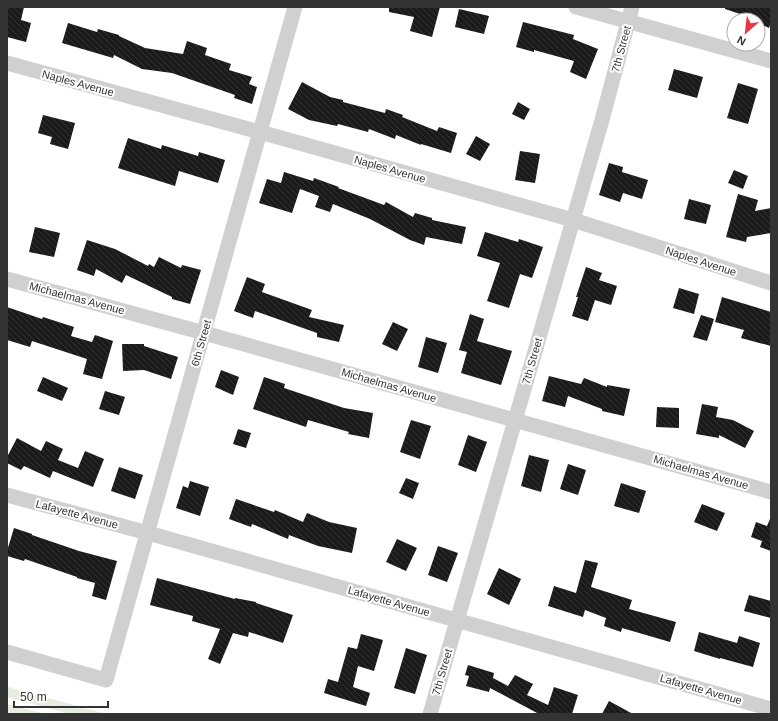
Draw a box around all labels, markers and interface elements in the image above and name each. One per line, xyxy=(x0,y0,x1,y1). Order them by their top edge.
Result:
north arrow xyxy=(726,12,766,52)
street label: 7th Street xyxy=(609,24,633,74)
text: N xyxy=(735,34,748,48)
street label: Naples Avenue xyxy=(41,68,115,98)
street label: Naples Avenue xyxy=(353,153,427,185)
street label: Naples Avenue xyxy=(664,244,738,278)
street label: Michaelmas Avenue xyxy=(28,279,126,317)
street label: 6th Street xyxy=(189,318,213,368)
street label: 7th Street xyxy=(520,336,544,386)
street label: Michaelmas Avenue xyxy=(340,366,438,404)
street label: Michaelmas Avenue xyxy=(652,453,750,491)
street label: Lafayette Avenue xyxy=(34,497,120,531)
street label: Lafayette Avenue xyxy=(347,584,431,618)
street label: 7th Street xyxy=(430,647,454,697)
street label: Lafayette Avenue xyxy=(659,672,743,706)
scale bar xyxy=(14,683,108,709)
text: 50 m xyxy=(20,690,47,704)

